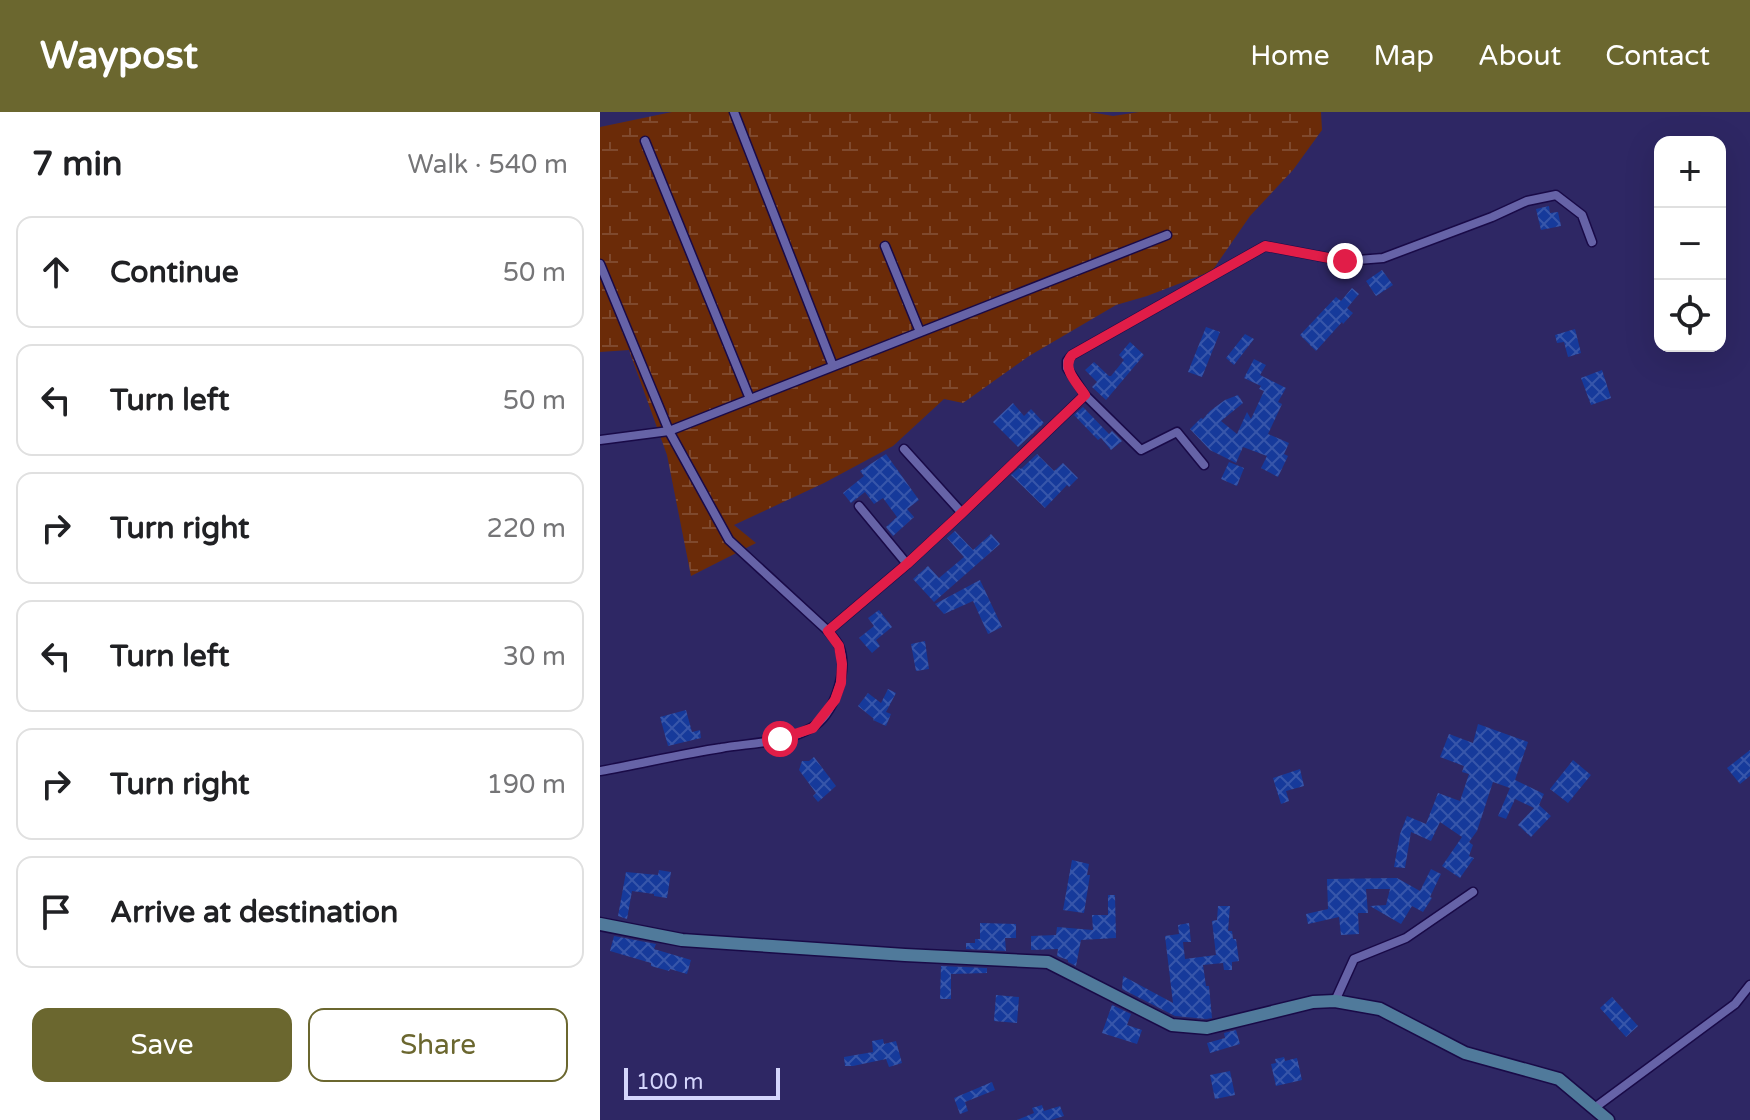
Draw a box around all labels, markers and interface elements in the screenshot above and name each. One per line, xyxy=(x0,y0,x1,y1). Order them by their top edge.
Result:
text: Waypost xyxy=(40,33,198,79)
text: Home xyxy=(1250,39,1330,73)
text: Map xyxy=(1374,39,1434,73)
text: About xyxy=(1478,39,1561,73)
text: Contact xyxy=(1605,39,1710,73)
map controls xyxy=(1654,136,1726,352)
button: + xyxy=(1654,136,1726,208)
text: 7 min xyxy=(32,144,123,185)
text: Walk · 540 m xyxy=(408,149,568,180)
button: − xyxy=(1654,208,1726,280)
route end xyxy=(1327,243,1363,279)
icon: ahead xyxy=(34,250,78,294)
text: Continue xyxy=(110,254,239,291)
text: 50 m xyxy=(503,257,566,288)
button: locate xyxy=(1654,280,1726,352)
icon: left xyxy=(34,378,78,422)
text: Turn left xyxy=(110,382,229,419)
text: 50 m xyxy=(503,385,566,416)
icon: right xyxy=(34,506,78,550)
text: Turn right xyxy=(110,510,250,547)
text: 220 m xyxy=(486,513,566,544)
icon: left xyxy=(34,634,78,678)
text: Turn left xyxy=(110,638,229,675)
text: 30 m xyxy=(503,641,566,672)
route start xyxy=(762,721,798,757)
icon: right xyxy=(34,762,78,806)
text: Turn right xyxy=(110,766,250,803)
text: 190 m xyxy=(486,769,566,800)
icon: arrive xyxy=(34,890,78,934)
text: Arrive at destination xyxy=(110,894,398,931)
button: Save xyxy=(32,1008,292,1082)
button: Share xyxy=(308,1008,568,1082)
scale bar xyxy=(624,1064,780,1100)
text: 100 m xyxy=(636,1069,703,1095)

